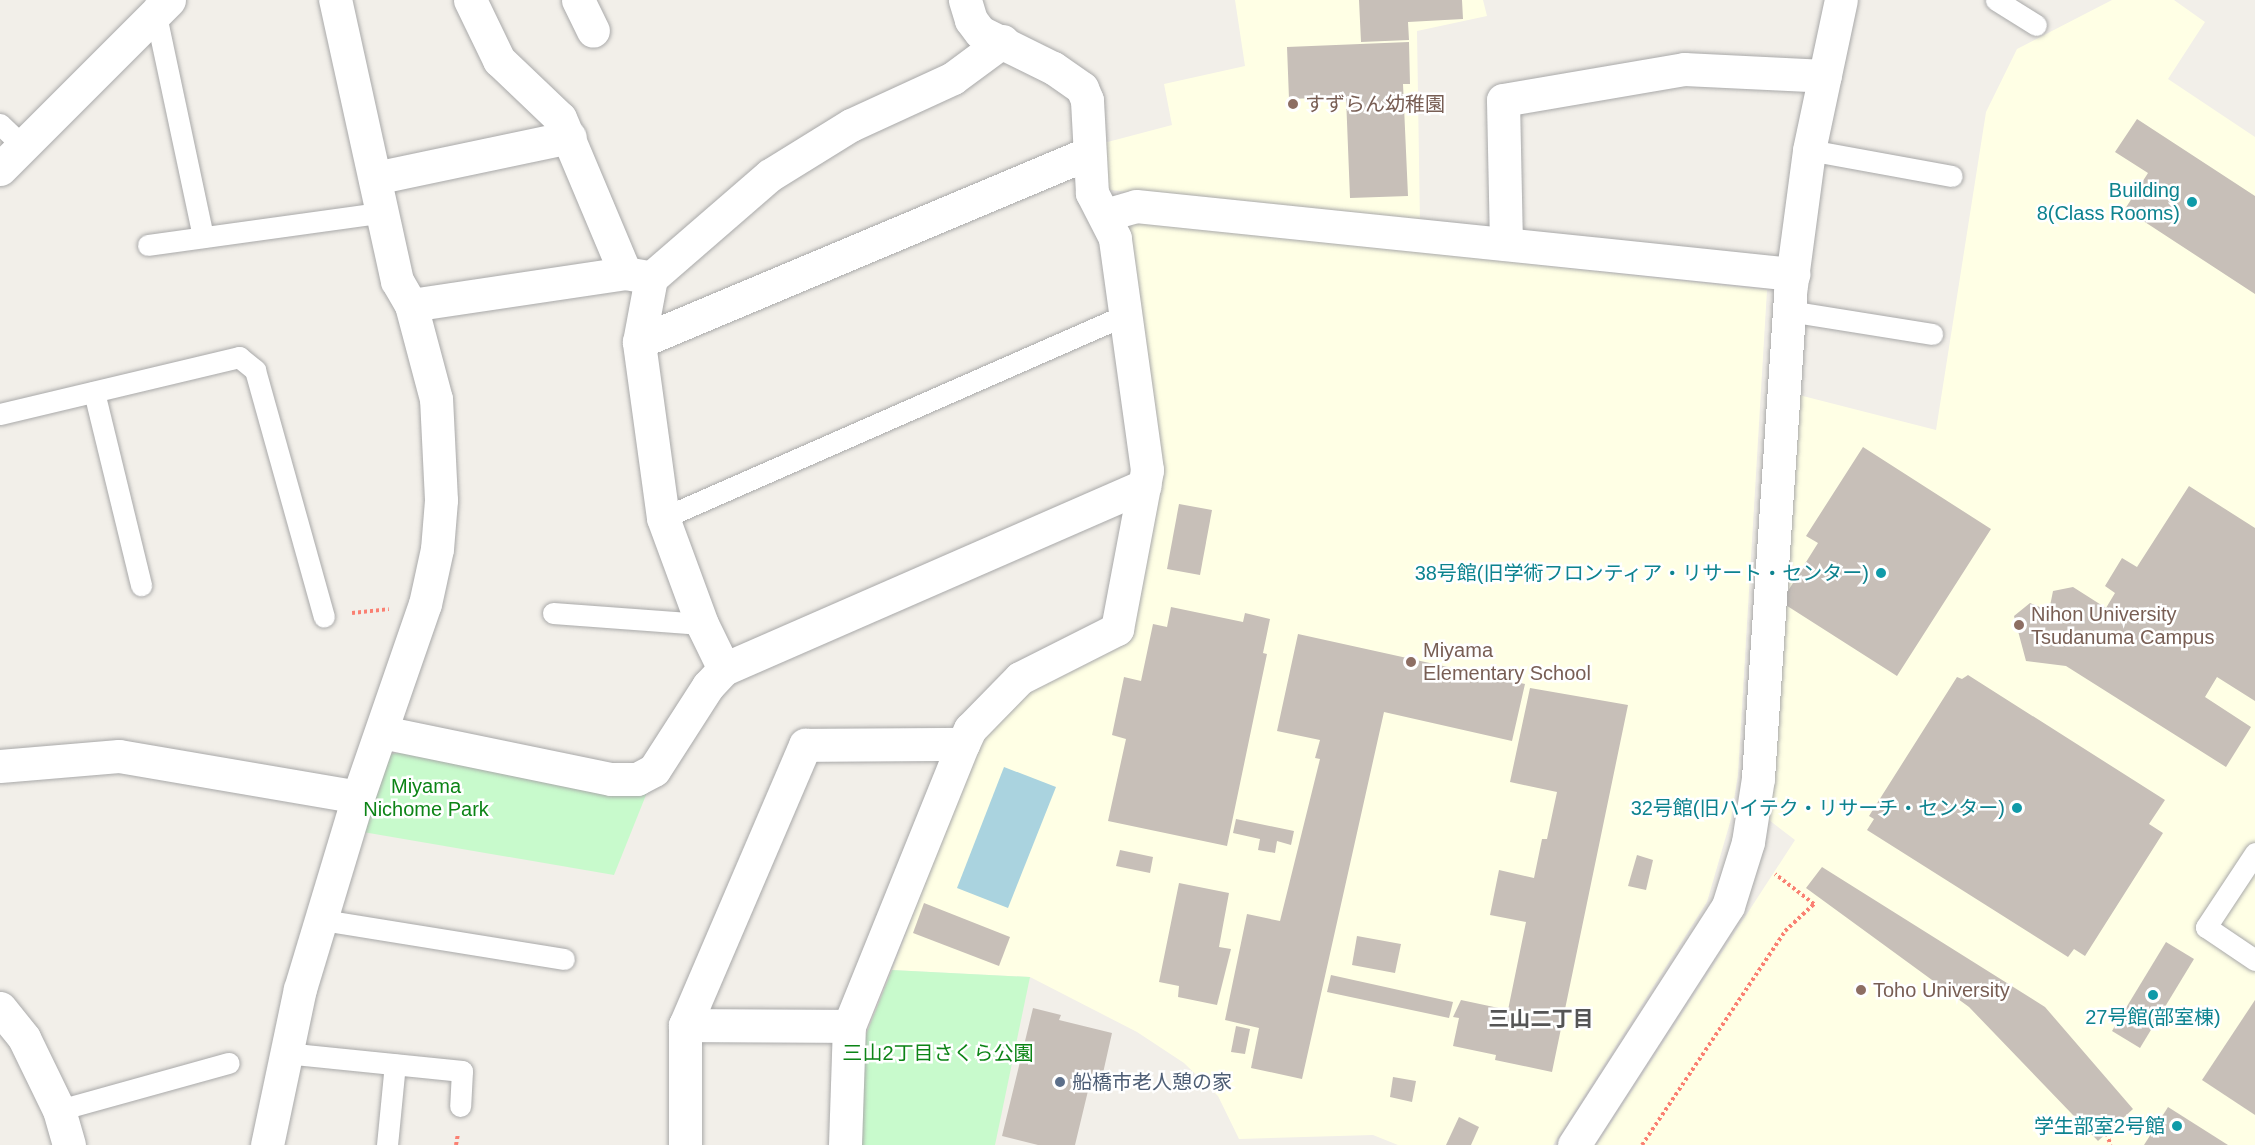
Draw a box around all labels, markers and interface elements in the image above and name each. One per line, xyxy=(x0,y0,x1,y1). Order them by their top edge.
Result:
place label: すずらん幼稚園 xyxy=(1305,92,1445,116)
marker: すずらん幼稚園 xyxy=(1286,97,1300,111)
place label: Building 8(Class Rooms) xyxy=(2037,178,2180,225)
marker: Building 8(Class Rooms) xyxy=(2185,195,2199,209)
place label: 38号館(旧学術フロンティア・リサート・センター) xyxy=(1413,561,1869,585)
marker: 38号館(旧学術フロンティア・リサート・センター) xyxy=(1874,566,1888,580)
place label: Nihon University Tsudanuma Campus xyxy=(2031,602,2214,649)
marker: Nihon University Tsudanuma Campus xyxy=(2012,618,2026,632)
place label: Miyama Elementary School xyxy=(1423,638,1591,685)
marker: Miyama Elementary School xyxy=(1404,655,1418,669)
park label: Miyama Nichome Park xyxy=(363,775,489,822)
place label: 32号館(旧ハイテク・リサーチ・センター) xyxy=(1630,796,2005,820)
marker: 32号館(旧ハイテク・リサーチ・センター) xyxy=(2010,801,2024,815)
place label: Toho University xyxy=(1873,978,2010,1002)
marker: Toho University xyxy=(1854,983,1868,997)
marker: 27号館(部室棟) xyxy=(2146,988,2160,1002)
place label: 27号館(部室棟) xyxy=(2085,1005,2221,1029)
district label: 三山二丁目 xyxy=(1489,1006,1593,1032)
park label: 三山2丁目さくら公園 xyxy=(842,1041,1034,1065)
place label: 船橋市老人憩の家 xyxy=(1072,1070,1232,1094)
marker: 船橋市老人憩の家 xyxy=(1053,1075,1067,1089)
place label: 学生部室2号館 xyxy=(2034,1114,2165,1138)
marker: 学生部室2号館 xyxy=(2170,1119,2184,1133)

